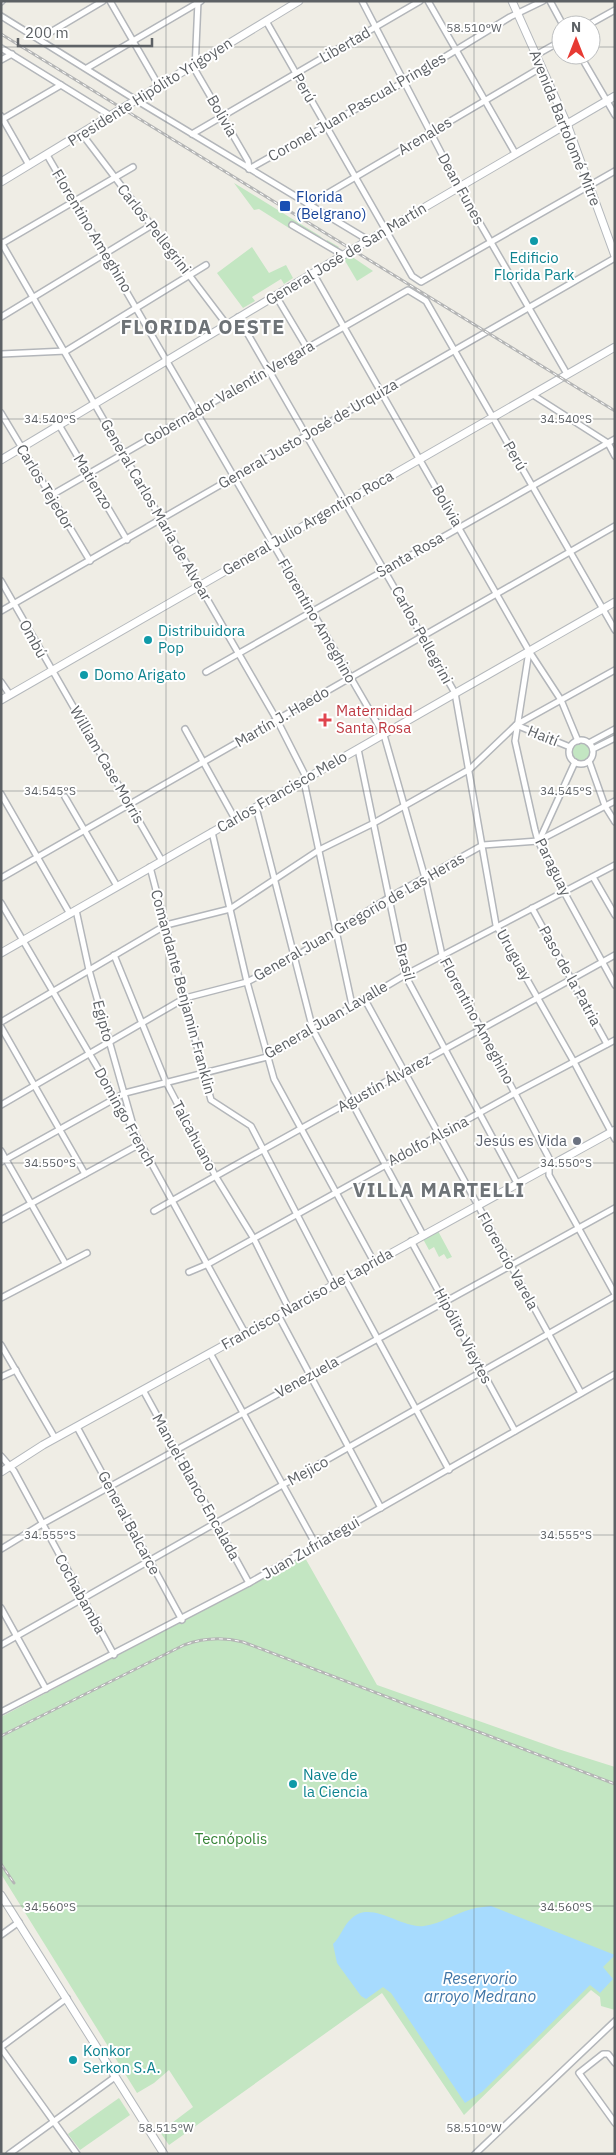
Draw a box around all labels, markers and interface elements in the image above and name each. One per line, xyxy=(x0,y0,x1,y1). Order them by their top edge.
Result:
scale bar xyxy=(18,15,151,47)
north arrow xyxy=(551,15,601,65)
text: N xyxy=(571,18,581,36)
text: 58.510°W xyxy=(446,20,502,35)
street label: Libertad xyxy=(316,22,374,67)
text: 200 m xyxy=(25,23,69,42)
street label: Presidente Hipólito Yrigoyen xyxy=(64,33,236,150)
street label: Avenida Bartolomé Mitre xyxy=(525,47,605,209)
street label: Coronel Juan Pascual Pringles xyxy=(264,48,449,165)
street label: Perú xyxy=(288,70,320,106)
street label: Bolivia xyxy=(203,91,242,140)
street label: Arenales xyxy=(394,112,455,159)
street label: Dean Funes xyxy=(434,150,489,228)
street label: Florentino Ameghino xyxy=(48,166,137,296)
street label: Carlos Pellegrini xyxy=(113,180,195,277)
place label: Florida (Belgrano) xyxy=(296,187,366,223)
street label: General José de San Martín xyxy=(262,198,430,309)
marker: Florida (Belgrano) xyxy=(278,199,292,213)
marker: Edificio Florida Park xyxy=(528,235,540,247)
place label: Edificio Florida Park xyxy=(494,248,574,284)
district label: FLORIDA OESTE xyxy=(121,313,285,340)
street label: Gobernador Valentín Vergara xyxy=(140,336,317,449)
street label: General Justo José de Urquiza xyxy=(215,374,401,493)
text: 34.540°S xyxy=(24,411,76,426)
text: 34.540°S xyxy=(540,411,592,426)
street label: General Carlos María de Alvear xyxy=(97,416,217,604)
street label: Perú xyxy=(499,438,531,474)
street label: Carlos Tejedor xyxy=(12,440,79,533)
street label: Matienzo xyxy=(70,451,117,513)
street label: General Julio Argentino Roca xyxy=(219,466,397,579)
street label: Bolivia xyxy=(428,481,467,530)
street label: Santa Rosa xyxy=(372,528,447,582)
street label: Florentino Ameghino xyxy=(274,555,361,686)
street label: Carlos Pellegrini xyxy=(388,583,457,687)
street label: Ombú xyxy=(15,616,52,661)
place label: Distribuidora Pop xyxy=(158,621,245,657)
marker: Distribuidora Pop xyxy=(142,634,154,646)
place label: Domo Arigato xyxy=(94,665,186,684)
marker: Domo Arigato xyxy=(78,669,90,681)
street label: Martín J. Haedo xyxy=(231,682,332,751)
place label: Maternidad Santa Rosa xyxy=(336,701,413,737)
street label: William Case Morris xyxy=(66,703,149,827)
marker: Maternidad Santa Rosa xyxy=(318,713,332,727)
street label: Haití xyxy=(525,721,562,750)
street label: Carlos Francisco Melo xyxy=(213,747,350,837)
text: 34.545°S xyxy=(24,783,76,798)
text: 34.545°S xyxy=(540,783,592,798)
street label: Paraguay xyxy=(531,835,576,899)
street label: General Juan Gregorio de Las Heras xyxy=(250,848,468,985)
street label: Comandante Benjamin Franklin xyxy=(147,887,220,1096)
street label: Paso de la Patria xyxy=(535,922,606,1029)
street label: Uruguay xyxy=(493,926,537,984)
street label: Brasil xyxy=(391,941,420,983)
street label: Florentino Ameghino xyxy=(436,954,519,1087)
street label: General Juan Lavalle xyxy=(261,976,391,1063)
street label: Egipto xyxy=(89,998,118,1044)
street label: Agustín Álvarez xyxy=(334,1049,434,1116)
street label: Domingo French xyxy=(90,1064,160,1169)
street label: Talcahuano xyxy=(168,1097,221,1174)
street label: Adolfo Alsina xyxy=(384,1111,471,1170)
place label: Jesús es Vida xyxy=(476,1131,567,1150)
marker: Jesús es Vida xyxy=(571,1135,583,1147)
text: 34.550°S xyxy=(24,1155,76,1170)
text: 34.550°S xyxy=(540,1155,592,1170)
district label: VILLA MARTELLI xyxy=(353,1176,525,1203)
street label: Florencio Varela xyxy=(474,1209,543,1313)
street label: Francisco Narciso de Laprida xyxy=(218,1243,396,1354)
street label: Hipólito Vieytes xyxy=(430,1285,497,1387)
street label: Venezuela xyxy=(272,1351,342,1402)
street label: Manuel Blanco Encalada xyxy=(148,1410,245,1563)
street label: Mejico xyxy=(284,1452,332,1489)
street label: General Balcarce xyxy=(94,1468,165,1578)
street label: Juan Zufriategui xyxy=(259,1512,363,1583)
text: 34.555°S xyxy=(24,1527,76,1542)
text: 34.555°S xyxy=(540,1527,592,1542)
street label: Cochabamba xyxy=(51,1551,110,1637)
place label: Nave de la Ciencia xyxy=(303,1765,368,1801)
marker: Nave de la Ciencia xyxy=(287,1778,299,1790)
park label: Tecnópolis xyxy=(195,1829,267,1848)
text: 34.560°S xyxy=(24,1899,76,1914)
text: 34.560°S xyxy=(540,1899,592,1914)
water label: Reservorio arroyo Medrano xyxy=(424,1968,536,2006)
place label: Konkor Serkon S.A. xyxy=(83,2041,161,2077)
marker: Konkor Serkon S.A. xyxy=(67,2054,79,2066)
text: 58.515°W xyxy=(138,2120,194,2135)
text: 58.510°W xyxy=(446,2120,502,2135)

